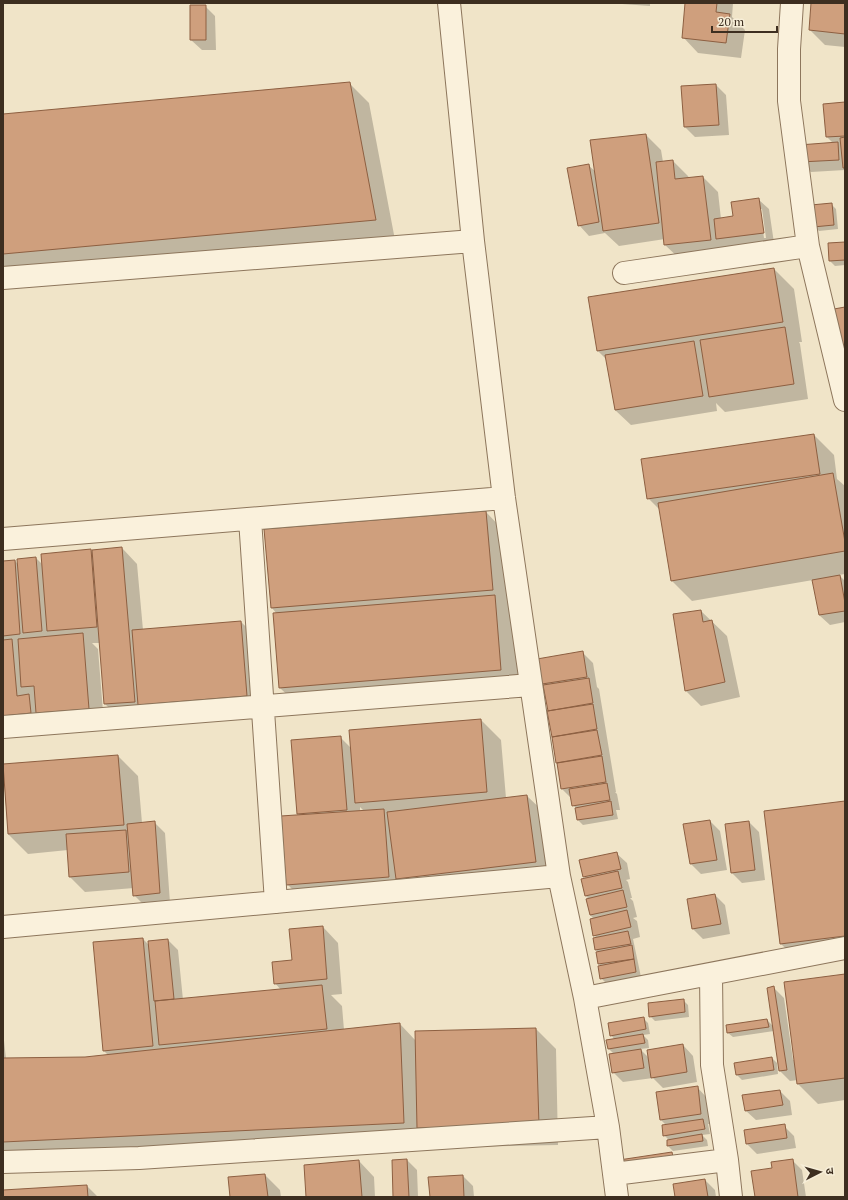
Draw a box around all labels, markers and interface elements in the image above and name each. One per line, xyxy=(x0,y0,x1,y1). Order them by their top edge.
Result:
scale bar xyxy=(712,8,777,34)
text: 20 m xyxy=(718,14,745,29)
north arrow xyxy=(800,1152,840,1192)
text: उ xyxy=(823,1167,837,1175)

